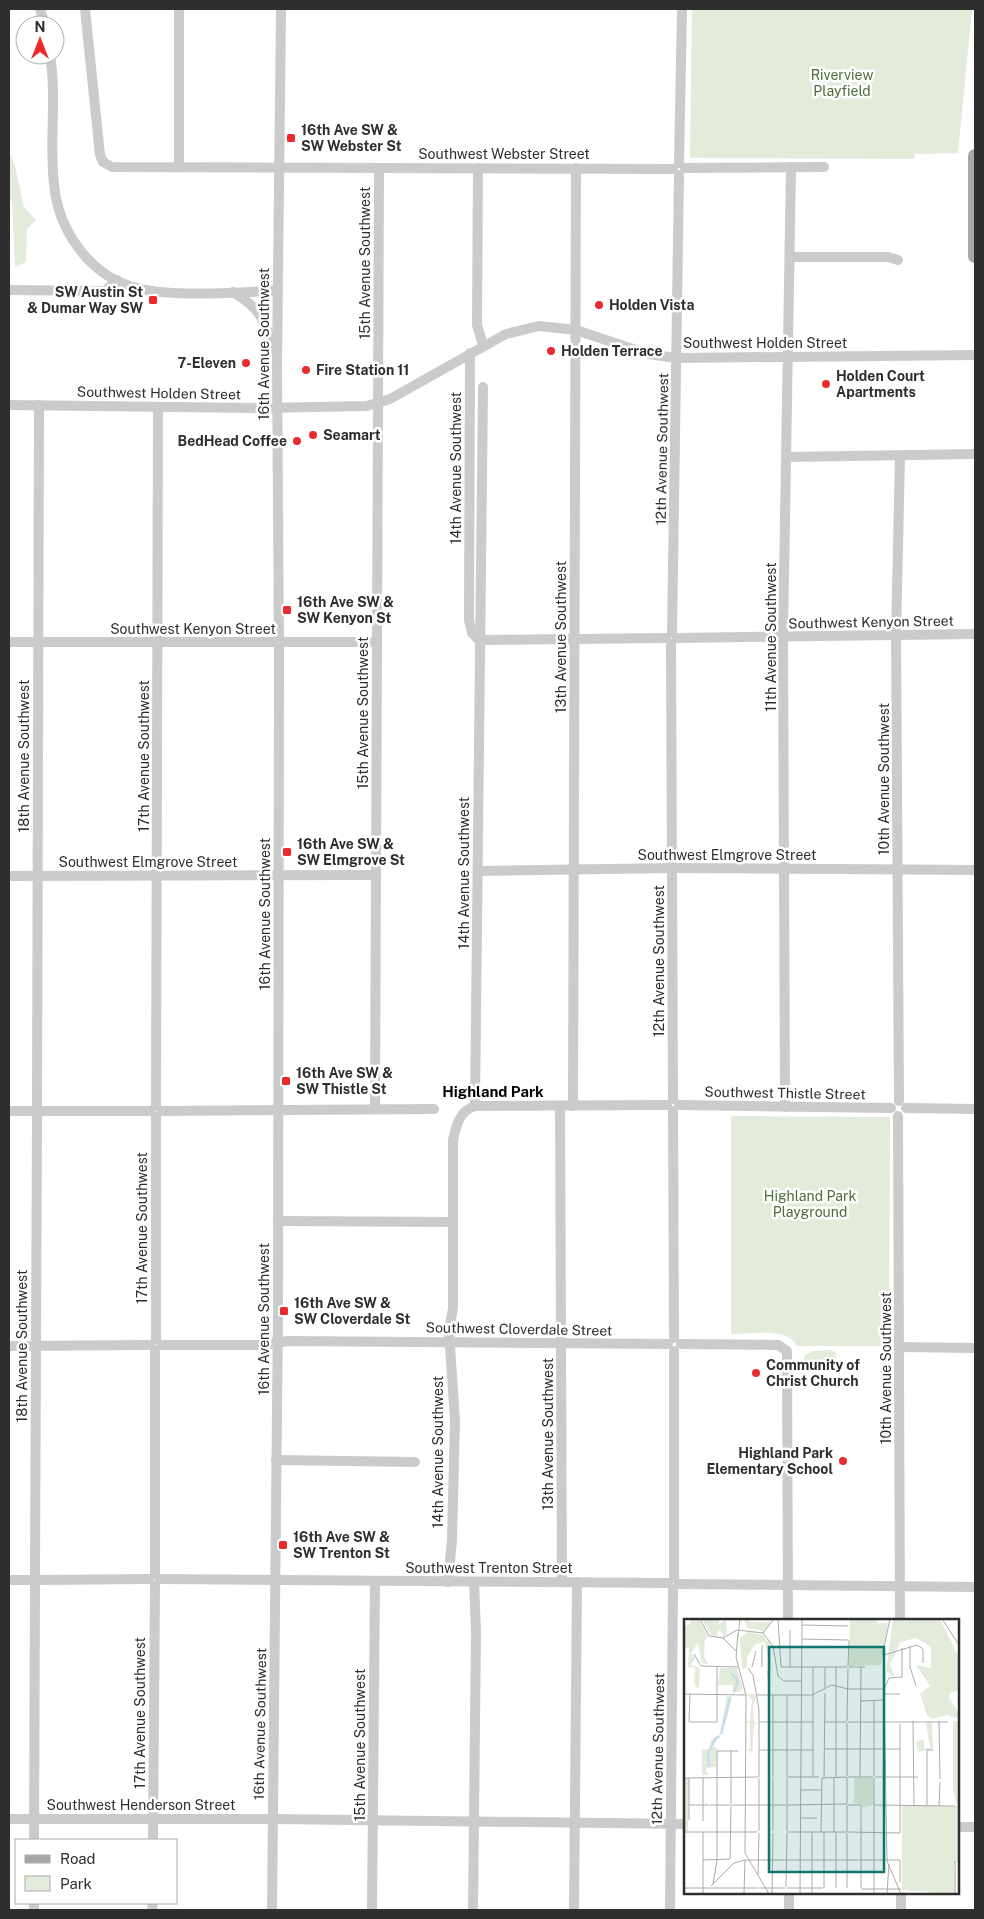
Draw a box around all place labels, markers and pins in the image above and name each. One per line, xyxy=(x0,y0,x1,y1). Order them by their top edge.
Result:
place label: 16th Ave SW & SW Webster St xyxy=(301,122,402,154)
marker: 16th Ave SW & SW Webster St xyxy=(285,132,297,144)
place label: SW Austin St & Dumar Way SW xyxy=(27,284,143,316)
marker: SW Austin St & Dumar Way SW xyxy=(147,294,159,306)
place label: Holden Vista xyxy=(609,297,694,313)
marker: Holden Vista xyxy=(593,299,605,311)
place label: Holden Terrace xyxy=(561,343,663,359)
marker: Holden Terrace xyxy=(545,345,557,357)
place label: 7-Eleven xyxy=(177,355,236,371)
marker: 7-Eleven xyxy=(240,357,252,369)
place label: Fire Station 11 xyxy=(316,362,409,378)
marker: Fire Station 11 xyxy=(300,364,312,376)
place label: Holden Court Apartments xyxy=(836,368,925,400)
marker: Holden Court Apartments xyxy=(820,378,832,390)
place label: Seamart xyxy=(323,427,381,443)
marker: Seamart xyxy=(307,429,319,441)
place label: BedHead Coffee xyxy=(178,433,287,449)
marker: BedHead Coffee xyxy=(291,435,303,447)
place label: 16th Ave SW & SW Kenyon St xyxy=(297,594,394,626)
marker: 16th Ave SW & SW Kenyon St xyxy=(281,604,293,616)
place label: 16th Ave SW & SW Elmgrove St xyxy=(297,836,405,868)
marker: 16th Ave SW & SW Elmgrove St xyxy=(281,846,293,858)
place label: 16th Ave SW & SW Thistle St xyxy=(296,1065,393,1097)
marker: 16th Ave SW & SW Thistle St xyxy=(280,1075,292,1087)
place label: 16th Ave SW & SW Cloverdale St xyxy=(294,1295,410,1327)
marker: 16th Ave SW & SW Cloverdale St xyxy=(278,1305,290,1317)
place label: Community of Christ Church xyxy=(766,1357,860,1389)
marker: Community of Christ Church xyxy=(750,1367,762,1379)
place label: Highland Park Elementary School xyxy=(706,1445,833,1477)
marker: Highland Park Elementary School xyxy=(837,1455,849,1467)
place label: 16th Ave SW & SW Trenton St xyxy=(293,1529,390,1561)
marker: 16th Ave SW & SW Trenton St xyxy=(277,1539,289,1551)

